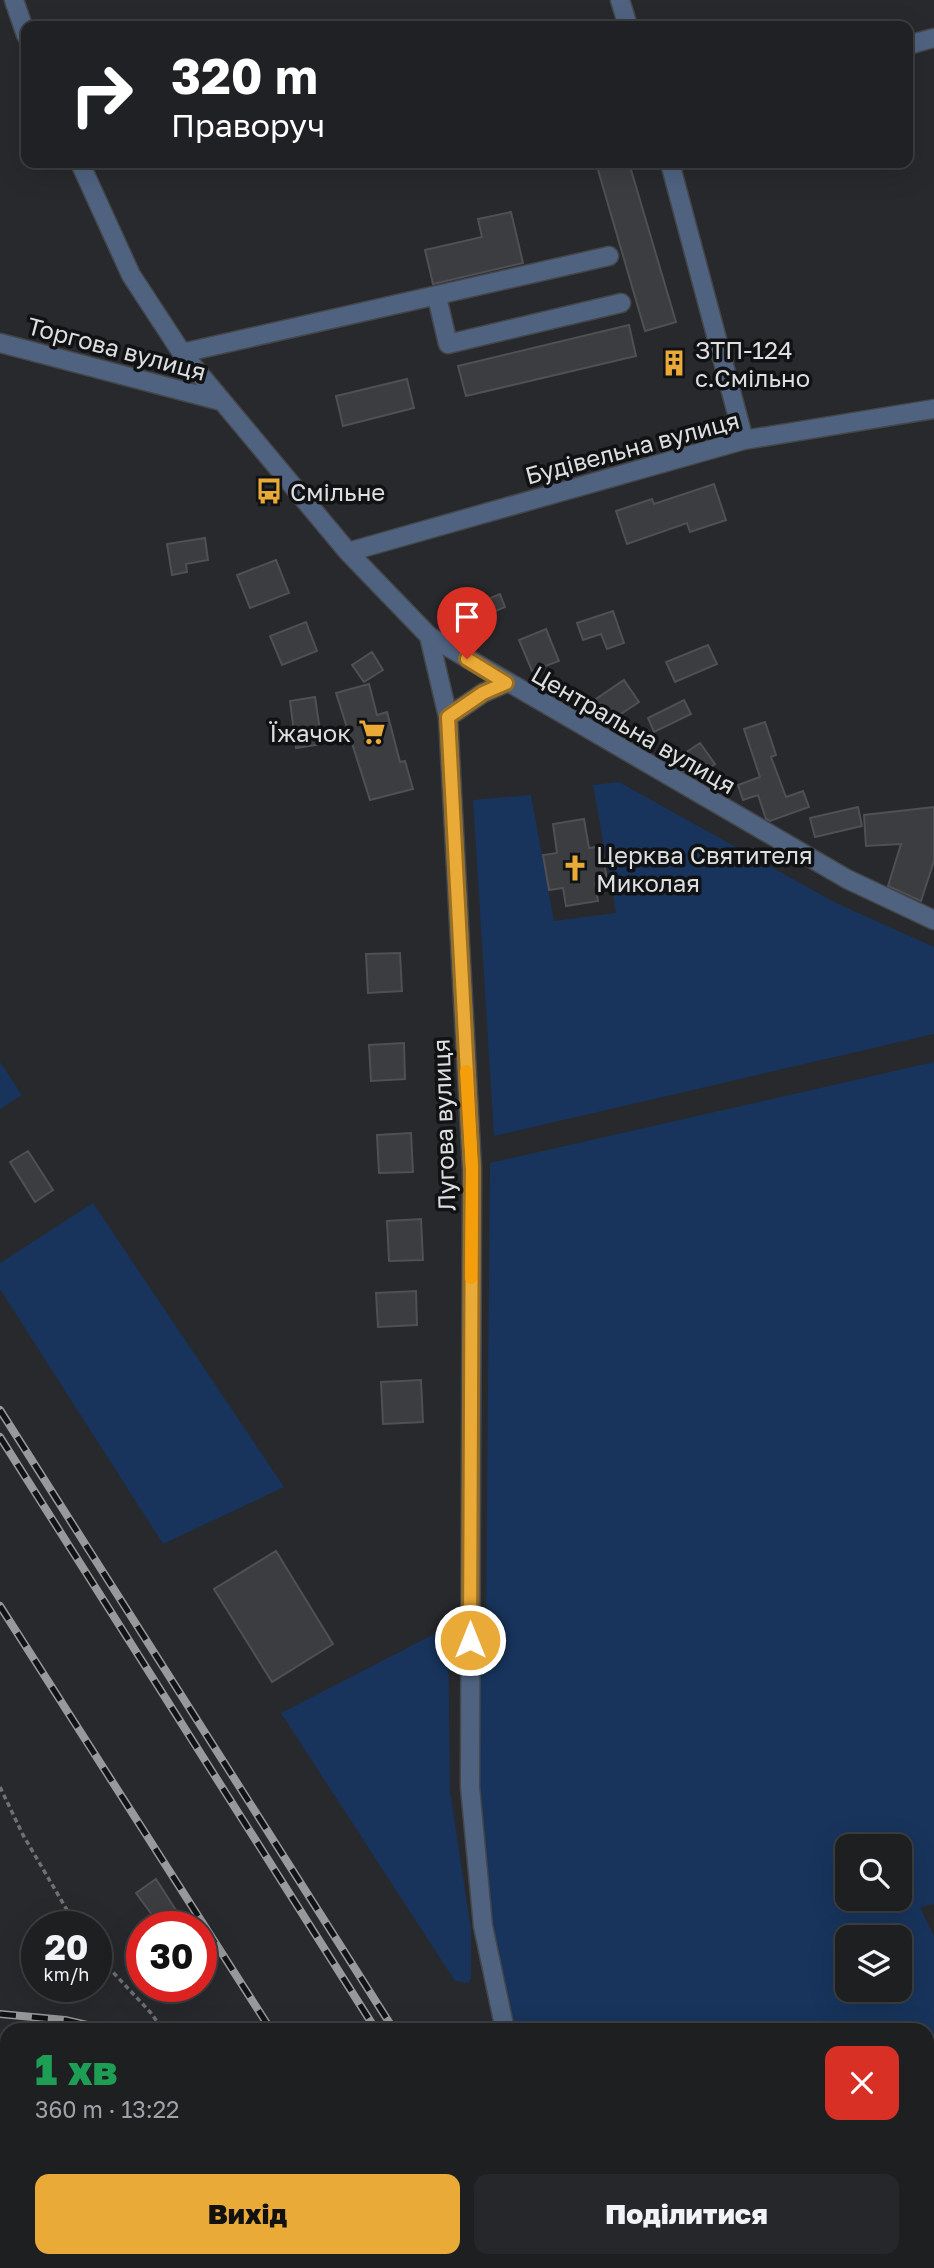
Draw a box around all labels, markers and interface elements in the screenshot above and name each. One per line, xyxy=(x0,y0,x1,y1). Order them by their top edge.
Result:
text: 320 m xyxy=(171,46,318,105)
icon: right xyxy=(56,49,147,140)
text: Праворуч xyxy=(171,106,325,144)
street label: Торгова вулиця xyxy=(25,310,209,386)
place label: ЗТП-124 с.Смільно xyxy=(695,335,810,392)
building icon: ЗТП-124 с.Смільно xyxy=(659,348,689,378)
street label: Будівельна вулиця xyxy=(522,404,742,490)
bus stop icon: Смільне xyxy=(254,476,284,506)
place label: Смільне xyxy=(290,477,385,506)
pin xyxy=(437,587,497,659)
icon: arrive xyxy=(448,598,486,636)
street label: Центральна вулиця xyxy=(527,659,741,799)
supermarket icon: Їжачок xyxy=(357,717,387,747)
place label: Їжачок xyxy=(268,718,351,747)
place label: Церква Святителя Миколая xyxy=(596,840,813,897)
church icon: Церква Святителя Миколая xyxy=(560,853,590,883)
street label: Лугова вулиця xyxy=(425,1038,461,1212)
position arrow xyxy=(433,1603,507,1677)
map controls xyxy=(835,1834,912,2002)
button: search xyxy=(835,1834,912,1911)
speed limit sign: 30 xyxy=(126,1911,217,2002)
button: layers xyxy=(835,1925,912,2002)
text: 20 xyxy=(44,1926,89,1968)
text: km/h xyxy=(44,1963,89,1985)
text: 1 хв xyxy=(35,2044,118,2094)
button: close xyxy=(825,2046,899,2120)
text: 360 m · 13:22 xyxy=(35,2095,179,2123)
button: Вихід xyxy=(35,2174,460,2254)
button: Поділитися xyxy=(474,2174,899,2254)

